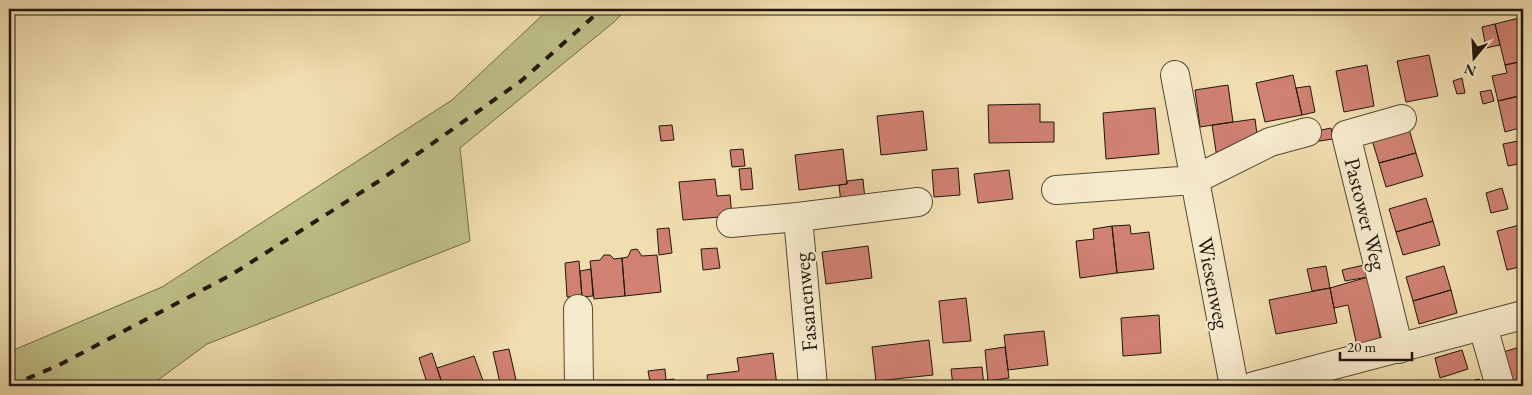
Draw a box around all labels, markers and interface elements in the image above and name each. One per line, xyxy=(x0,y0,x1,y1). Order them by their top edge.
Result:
north arrow xyxy=(1450,32,1500,82)
text: N xyxy=(1461,60,1478,81)
street label: Pastower Weg xyxy=(1337,155,1394,274)
street label: Wiesenweg xyxy=(1190,235,1237,332)
street label: Fasanenweg xyxy=(787,251,824,353)
scale bar xyxy=(1340,330,1412,362)
text: 20 m xyxy=(1347,337,1376,356)

